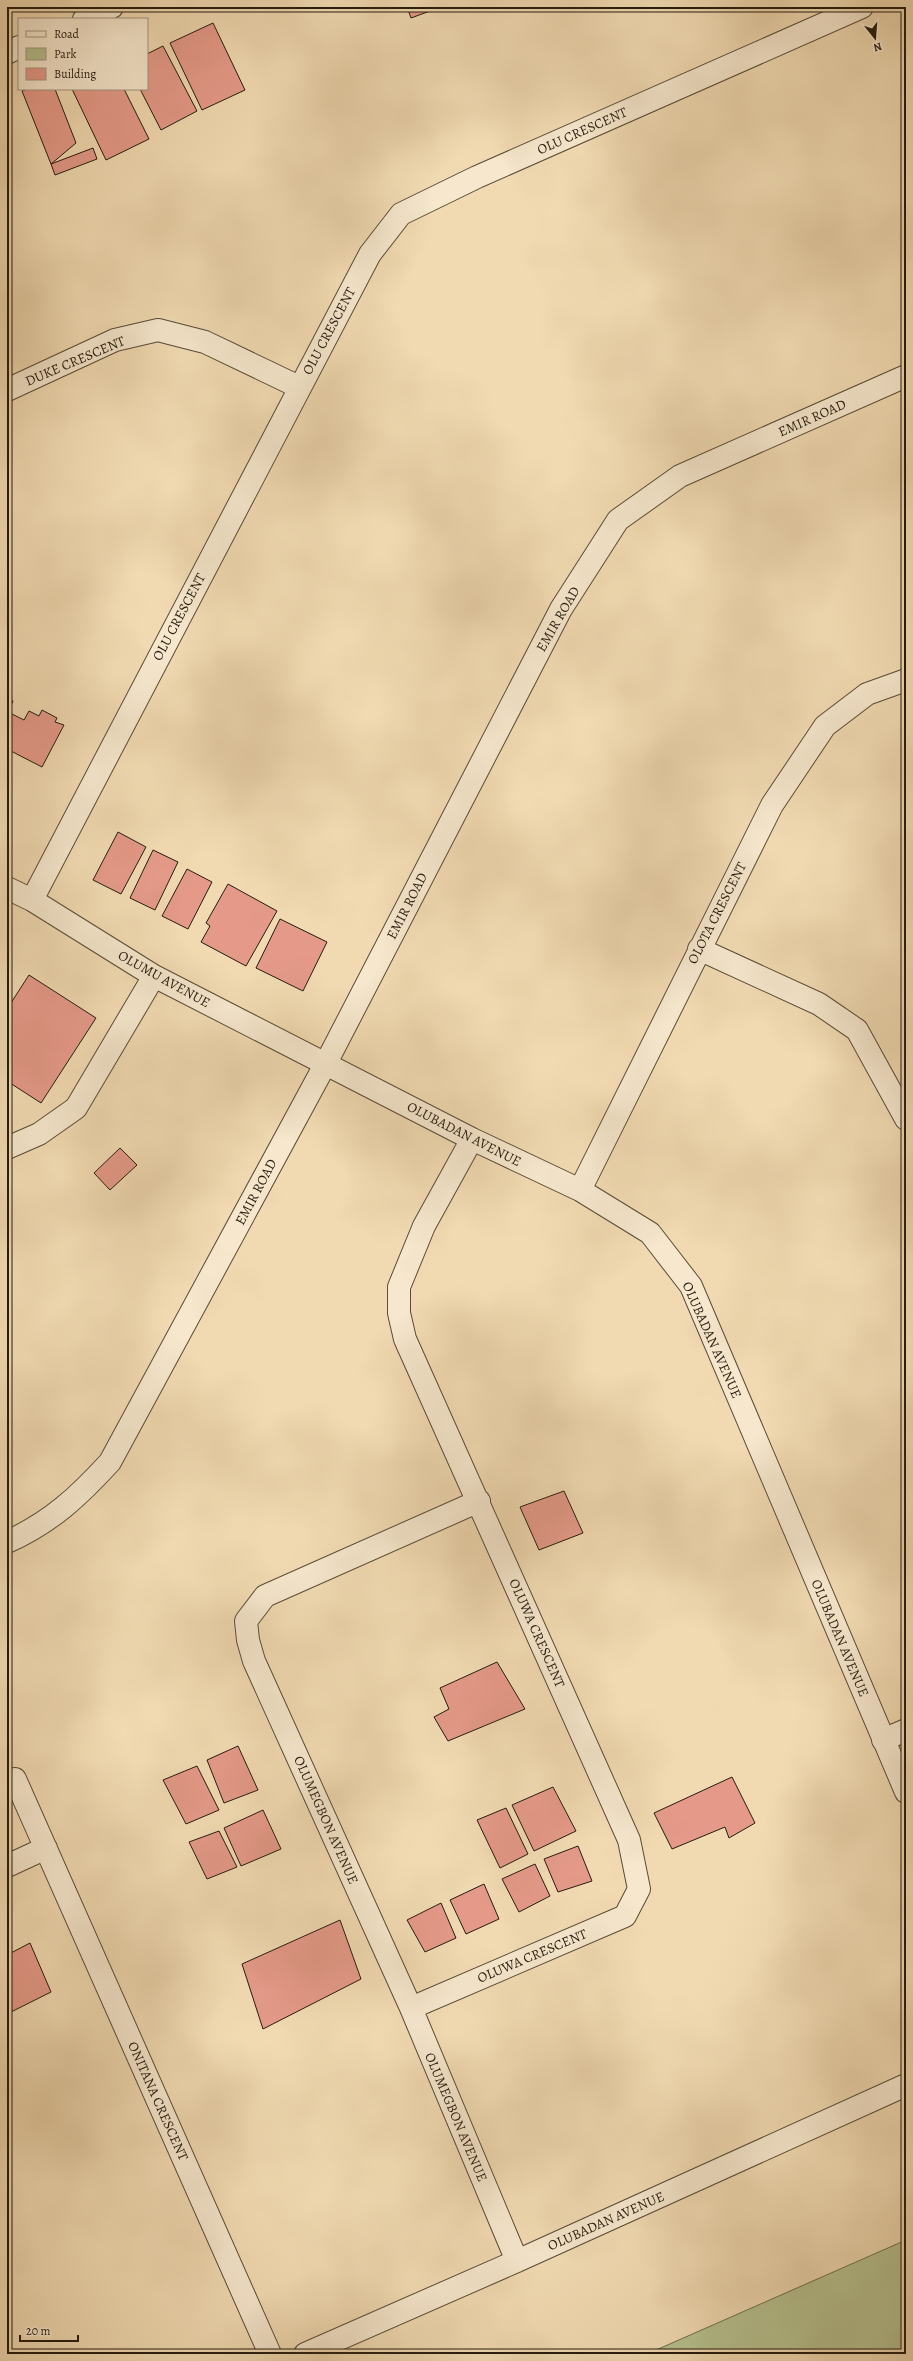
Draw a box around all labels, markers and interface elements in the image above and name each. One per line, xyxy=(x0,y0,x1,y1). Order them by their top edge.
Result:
legend xyxy=(18,18,148,90)
north arrow xyxy=(855,18,895,58)
text: Road xyxy=(54,26,80,42)
text: N xyxy=(872,39,884,55)
text: Park xyxy=(54,46,77,62)
text: Building xyxy=(54,66,96,82)
street label: OLU CRESCENT xyxy=(534,103,630,159)
street label: OLU CRESCENT xyxy=(298,284,360,378)
street label: DUKE CRESCENT xyxy=(22,331,128,391)
street label: EMIR ROAD xyxy=(775,395,849,441)
street label: OLU CRESCENT xyxy=(148,570,210,664)
street label: EMIR ROAD xyxy=(532,583,584,655)
street label: OLOTA CRESCENT xyxy=(683,858,751,967)
street label: EMIR ROAD xyxy=(382,869,432,943)
street label: OLUMU AVENUE xyxy=(114,946,214,1012)
street label: OLUBADAN AVENUE xyxy=(404,1097,524,1171)
street label: EMIR ROAD xyxy=(231,1155,281,1228)
street label: OLUBADAN AVENUE xyxy=(678,1279,746,1401)
street label: OLUWA CRESCENT xyxy=(504,1576,570,1691)
street label: OLUBADAN AVENUE xyxy=(807,1576,873,1700)
street label: OLUMEGBON AVENUE xyxy=(289,1753,363,1887)
street label: OLUWA CRESCENT xyxy=(474,1924,590,1988)
street label: ONITANA CRESCENT xyxy=(123,2039,193,2164)
street label: OLUMEGBON AVENUE xyxy=(420,2049,492,2185)
street label: OLUBADAN AVENUE xyxy=(545,2187,667,2255)
scale bar xyxy=(20,2317,78,2343)
text: 20 m xyxy=(26,2323,50,2339)

